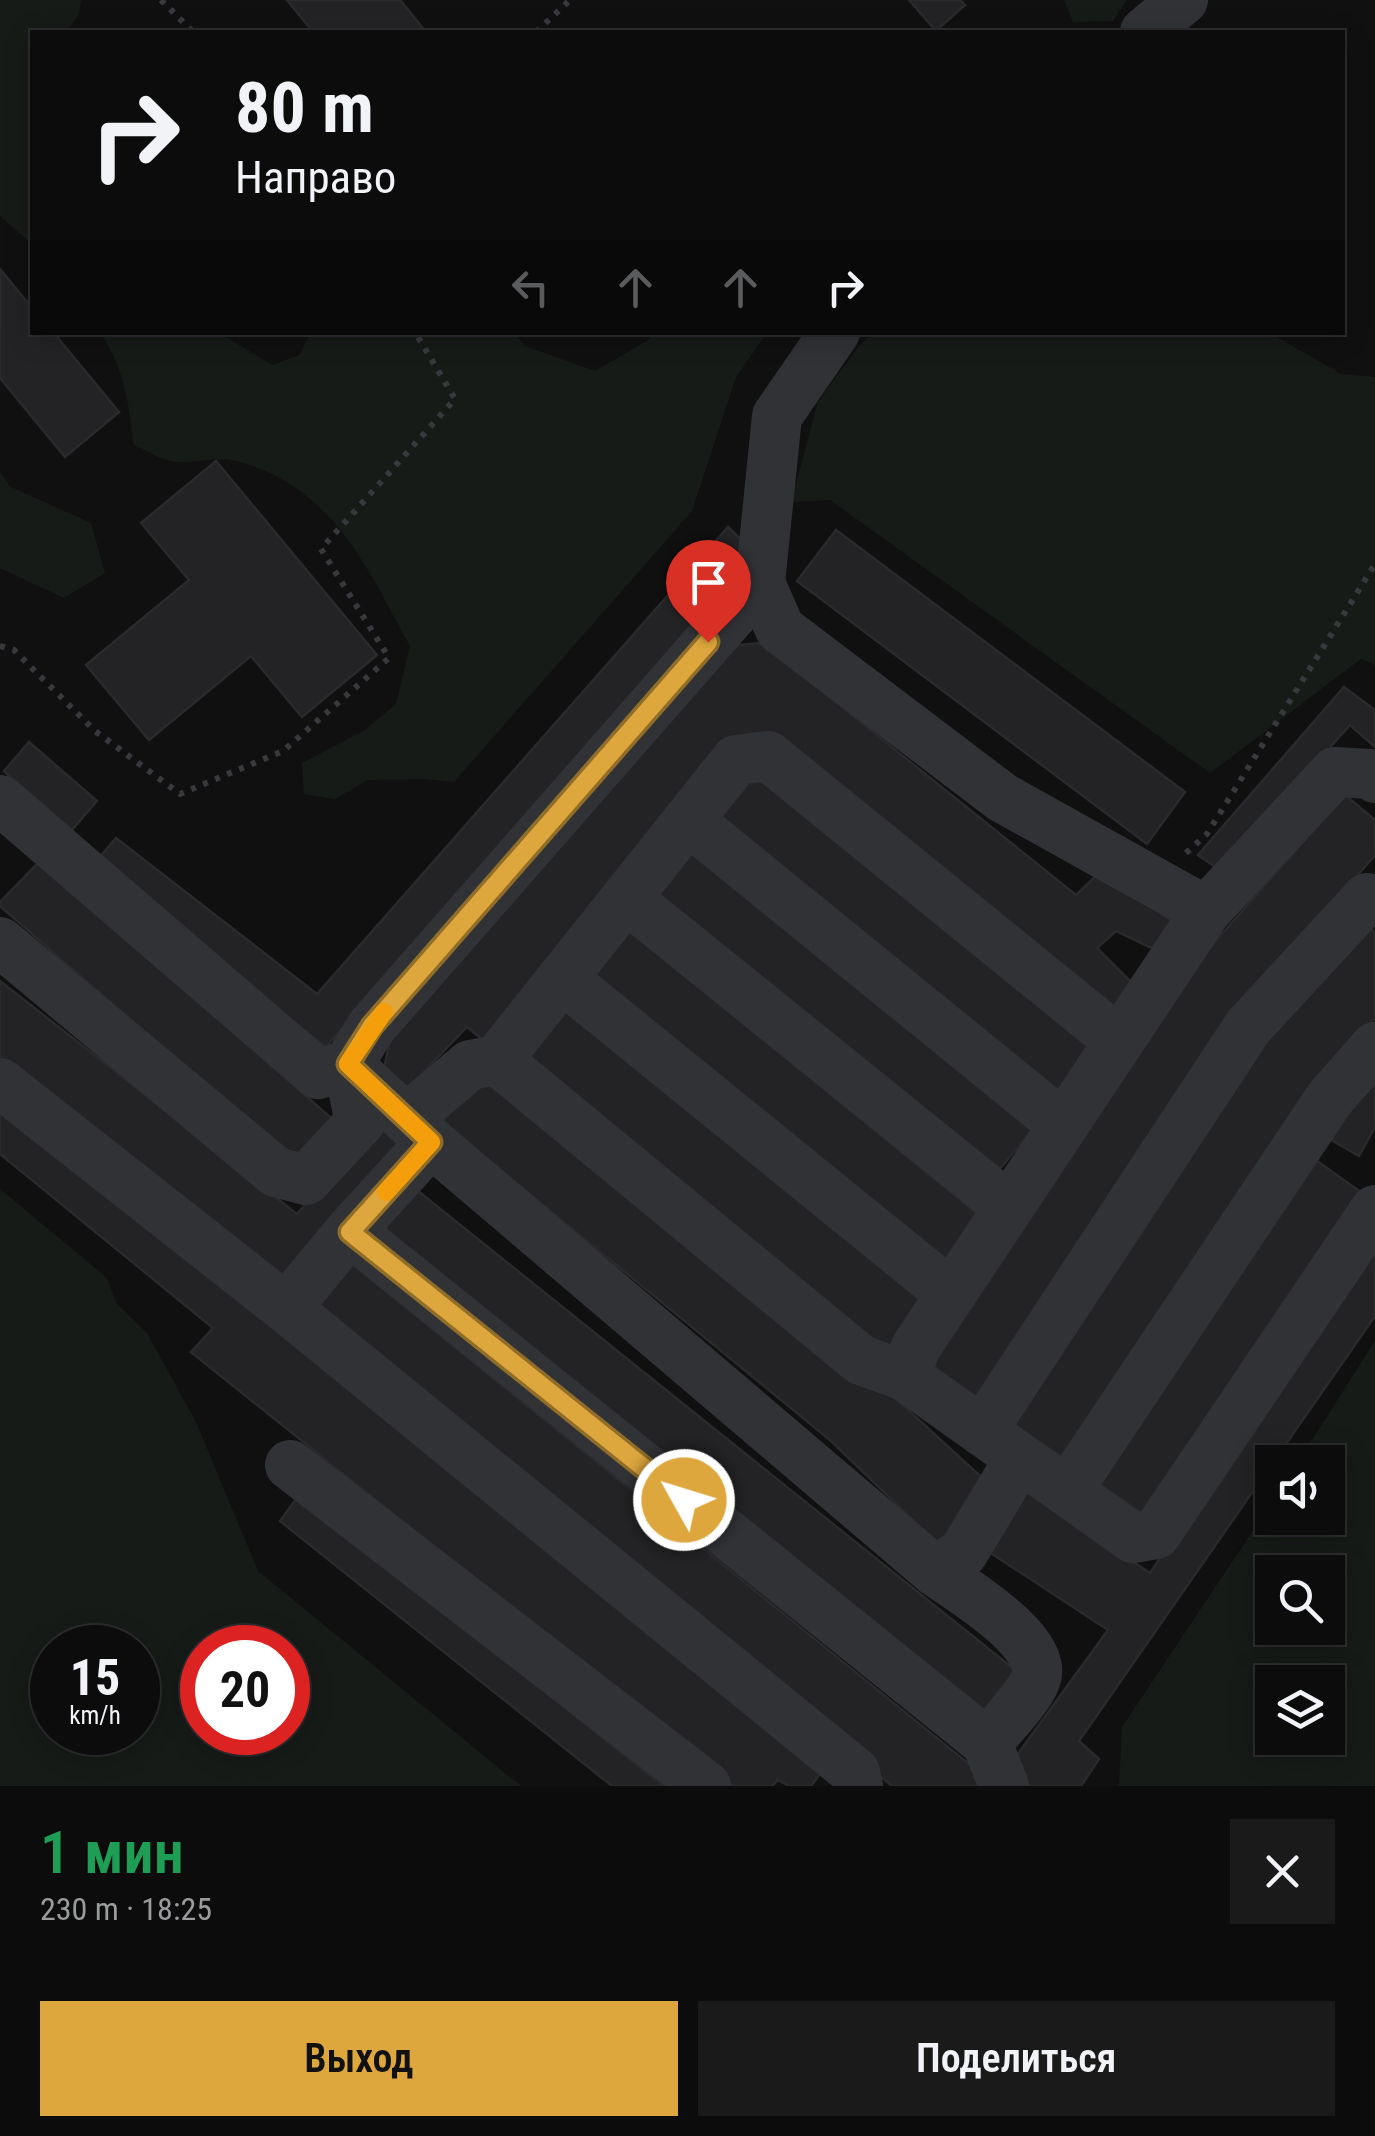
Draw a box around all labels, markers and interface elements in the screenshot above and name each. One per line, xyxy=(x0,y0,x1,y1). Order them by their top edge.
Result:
text: 80 m xyxy=(235,67,374,149)
icon: right xyxy=(70,70,200,200)
text: Направо xyxy=(235,151,396,204)
icon: left xyxy=(503,260,558,315)
icon: ahead xyxy=(608,260,663,315)
icon: ahead xyxy=(713,260,768,315)
icon: right xyxy=(818,260,873,315)
pin xyxy=(666,540,751,643)
icon: arrive xyxy=(681,555,736,610)
map controls xyxy=(1255,1445,1345,1755)
button: sound xyxy=(1255,1445,1345,1535)
position arrow xyxy=(632,1448,736,1552)
button: search xyxy=(1255,1555,1345,1645)
speed limit sign: 20 xyxy=(180,1625,310,1755)
text: 15 xyxy=(70,1649,120,1707)
button: layers xyxy=(1255,1665,1345,1755)
text: km/h xyxy=(69,1701,121,1730)
text: 1 мин xyxy=(40,1817,184,1888)
button: close xyxy=(1230,1819,1335,1924)
text: 230 m · 18:25 xyxy=(40,1890,212,1928)
button: Выход xyxy=(40,2001,678,2116)
button: Поделиться xyxy=(698,2001,1335,2116)

